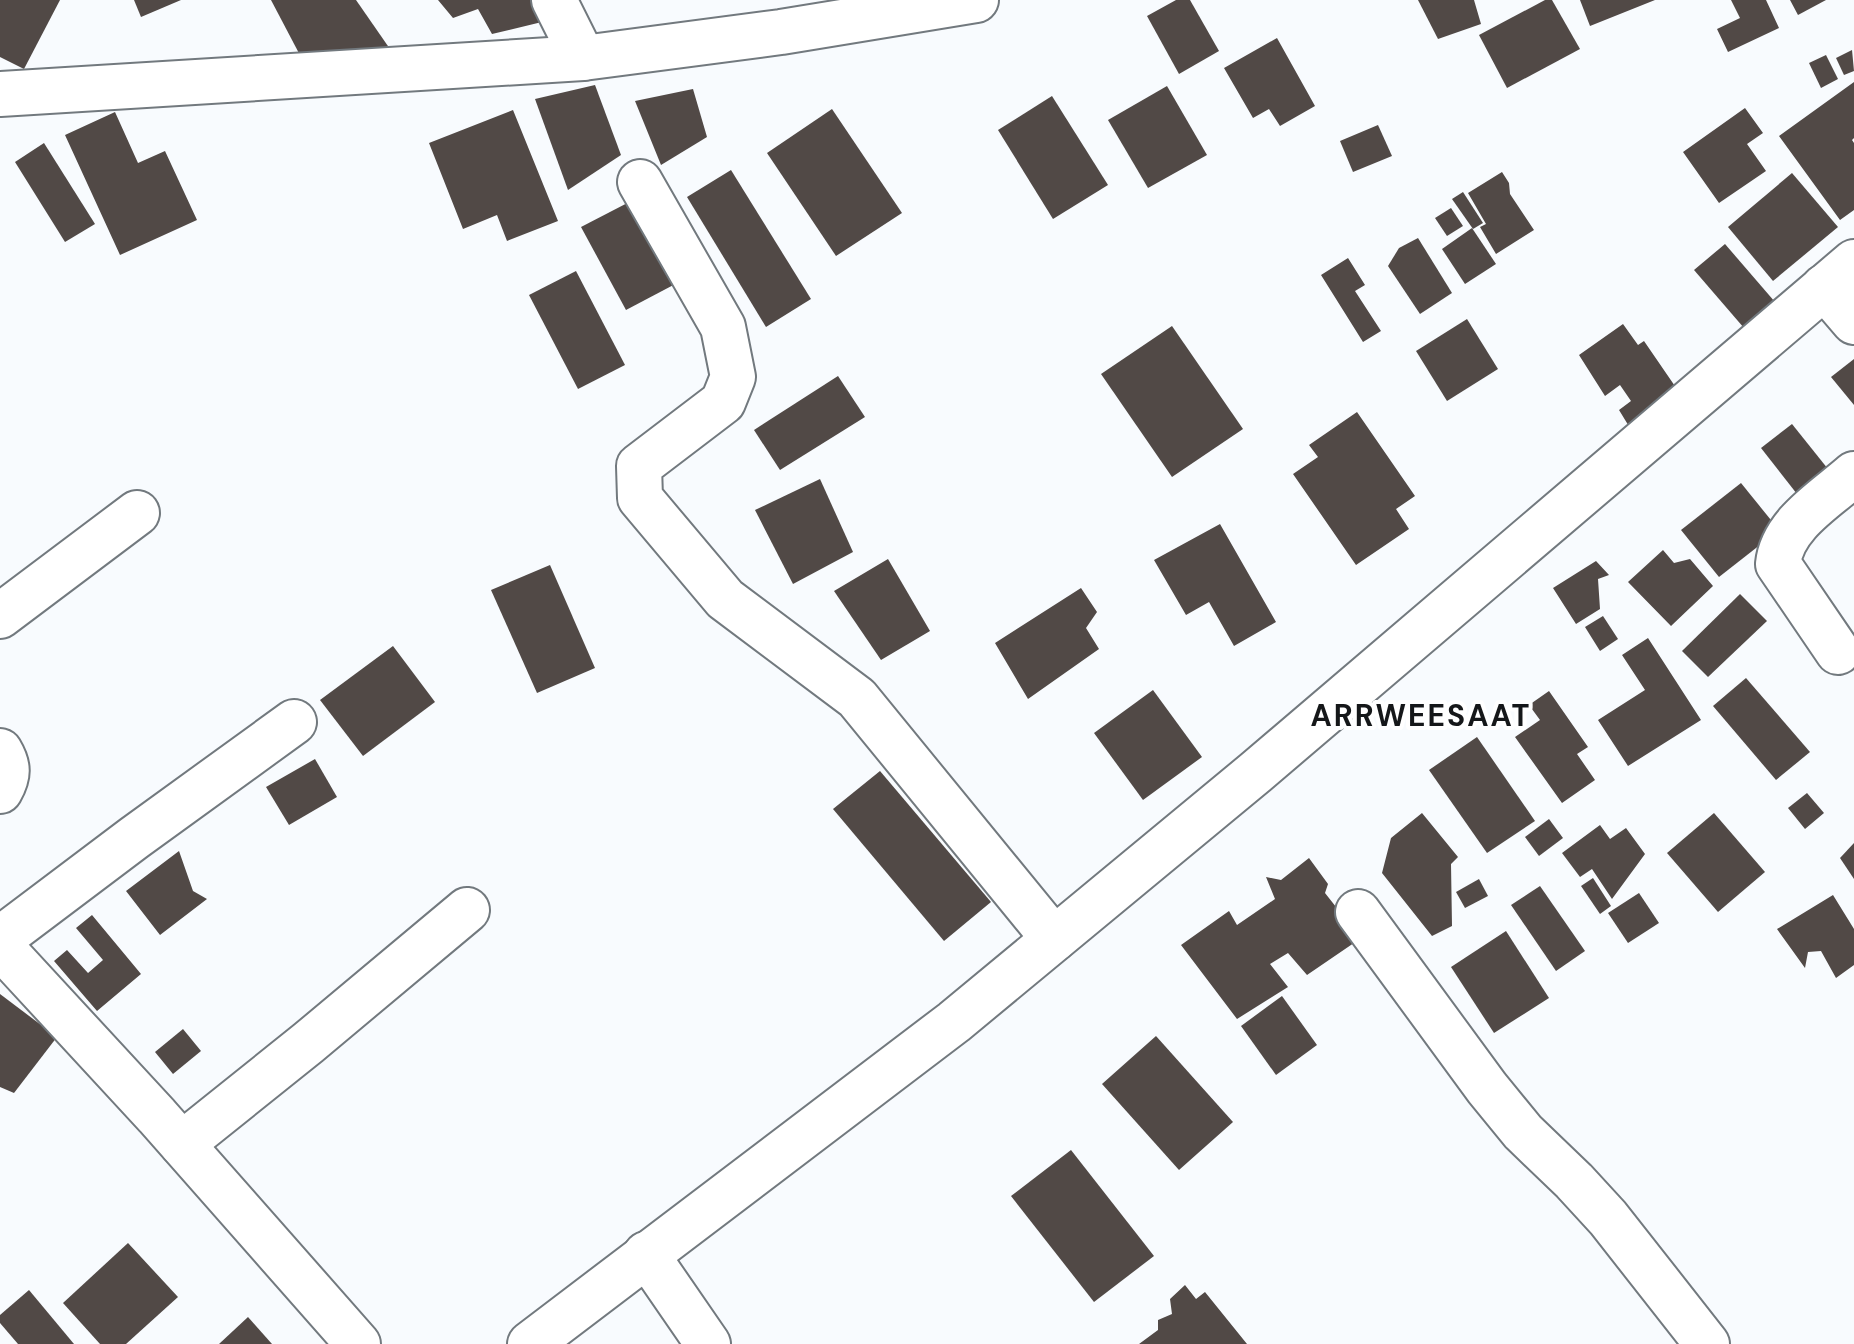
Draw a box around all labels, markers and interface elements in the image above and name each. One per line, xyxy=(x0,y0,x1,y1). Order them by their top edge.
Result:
district label: ARRWEESAAT xyxy=(1311,696,1531,735)

